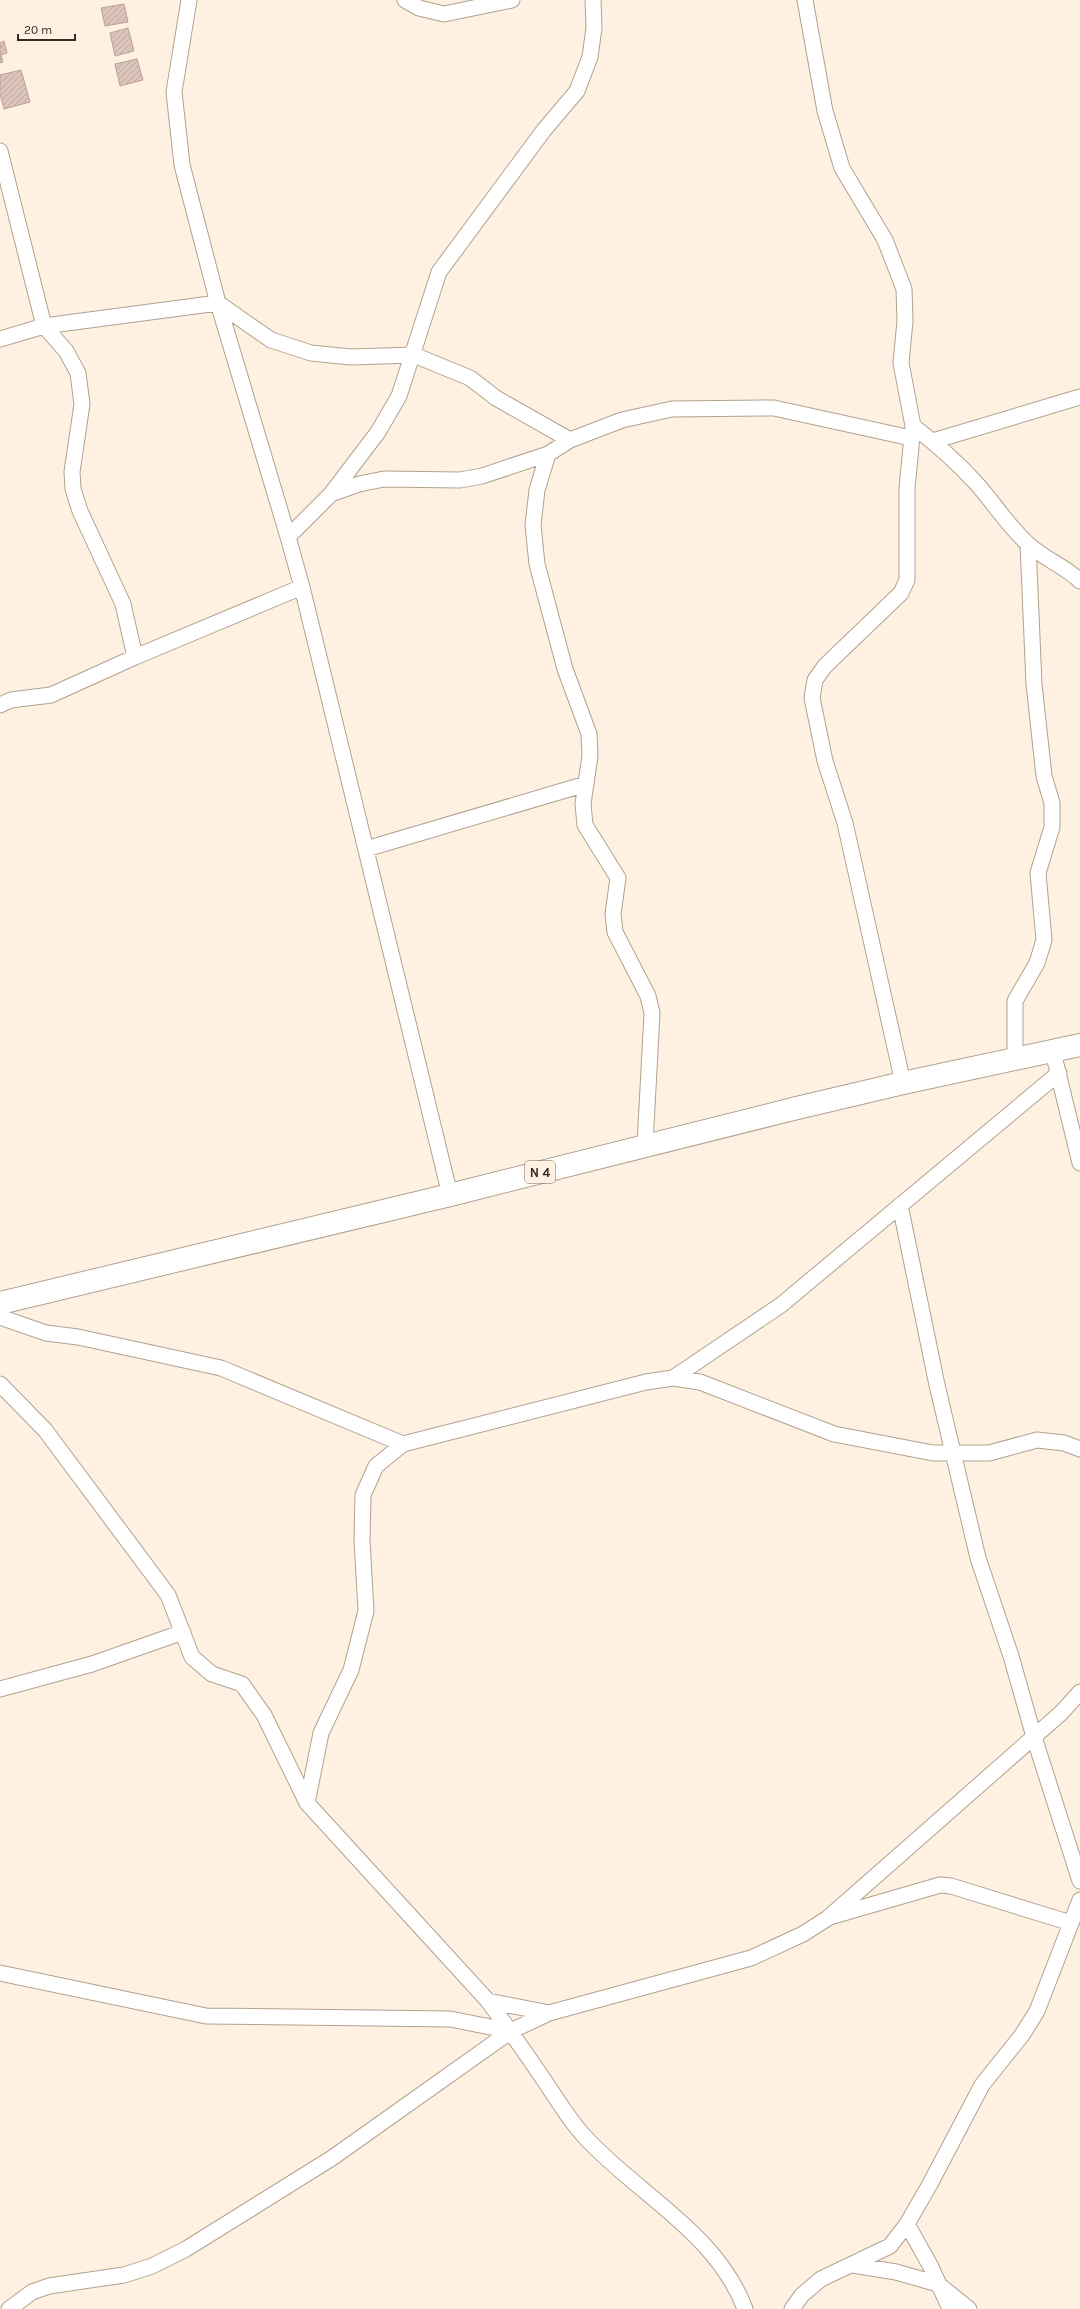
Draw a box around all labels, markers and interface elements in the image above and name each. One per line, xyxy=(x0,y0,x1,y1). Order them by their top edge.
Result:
scale bar xyxy=(18,16,75,42)
text: 20 m xyxy=(24,23,52,37)
road number: N 4 xyxy=(525,1161,555,1183)

